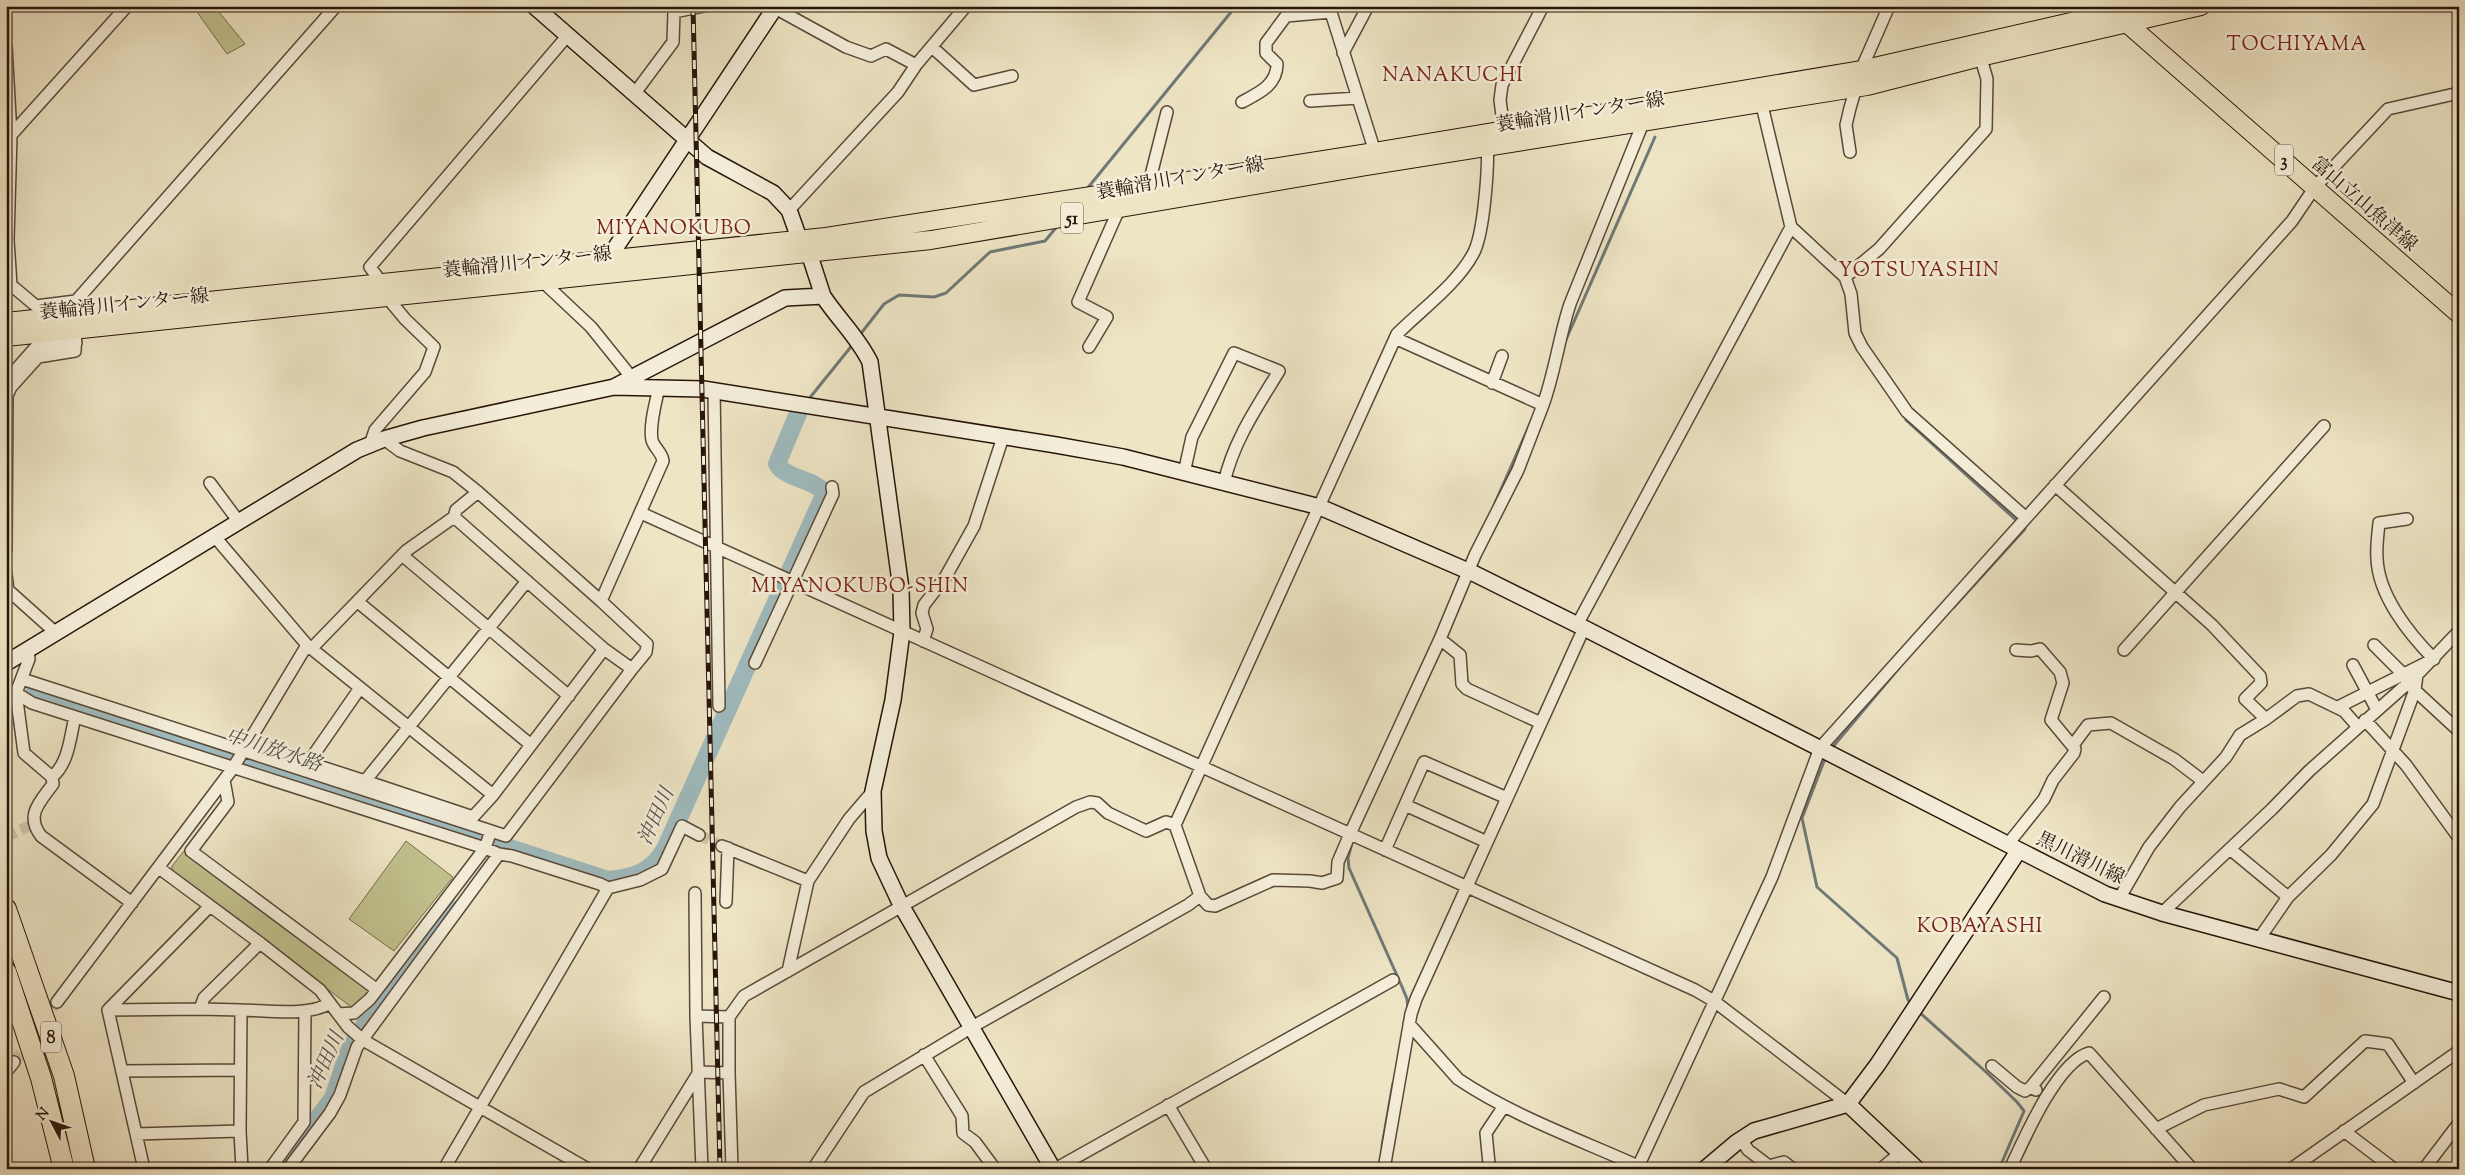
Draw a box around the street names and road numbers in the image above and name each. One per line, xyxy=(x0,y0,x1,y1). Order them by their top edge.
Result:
street label: 蓑輪滑川インター線 xyxy=(1494,87,1667,140)
road number: 3 xyxy=(2275,144,2293,176)
street label: 蓑輪滑川インター線 xyxy=(1094,151,1267,208)
street label: 富山立山魚津線 xyxy=(2304,151,2422,259)
road number: 51 xyxy=(1061,202,1083,234)
street label: 蓑輪滑川インター線 xyxy=(441,241,613,286)
street label: 蓑輪滑川インター線 xyxy=(38,283,210,328)
street label: 黒川滑川線 xyxy=(2031,826,2129,892)
road number: 8 xyxy=(41,1022,61,1052)

